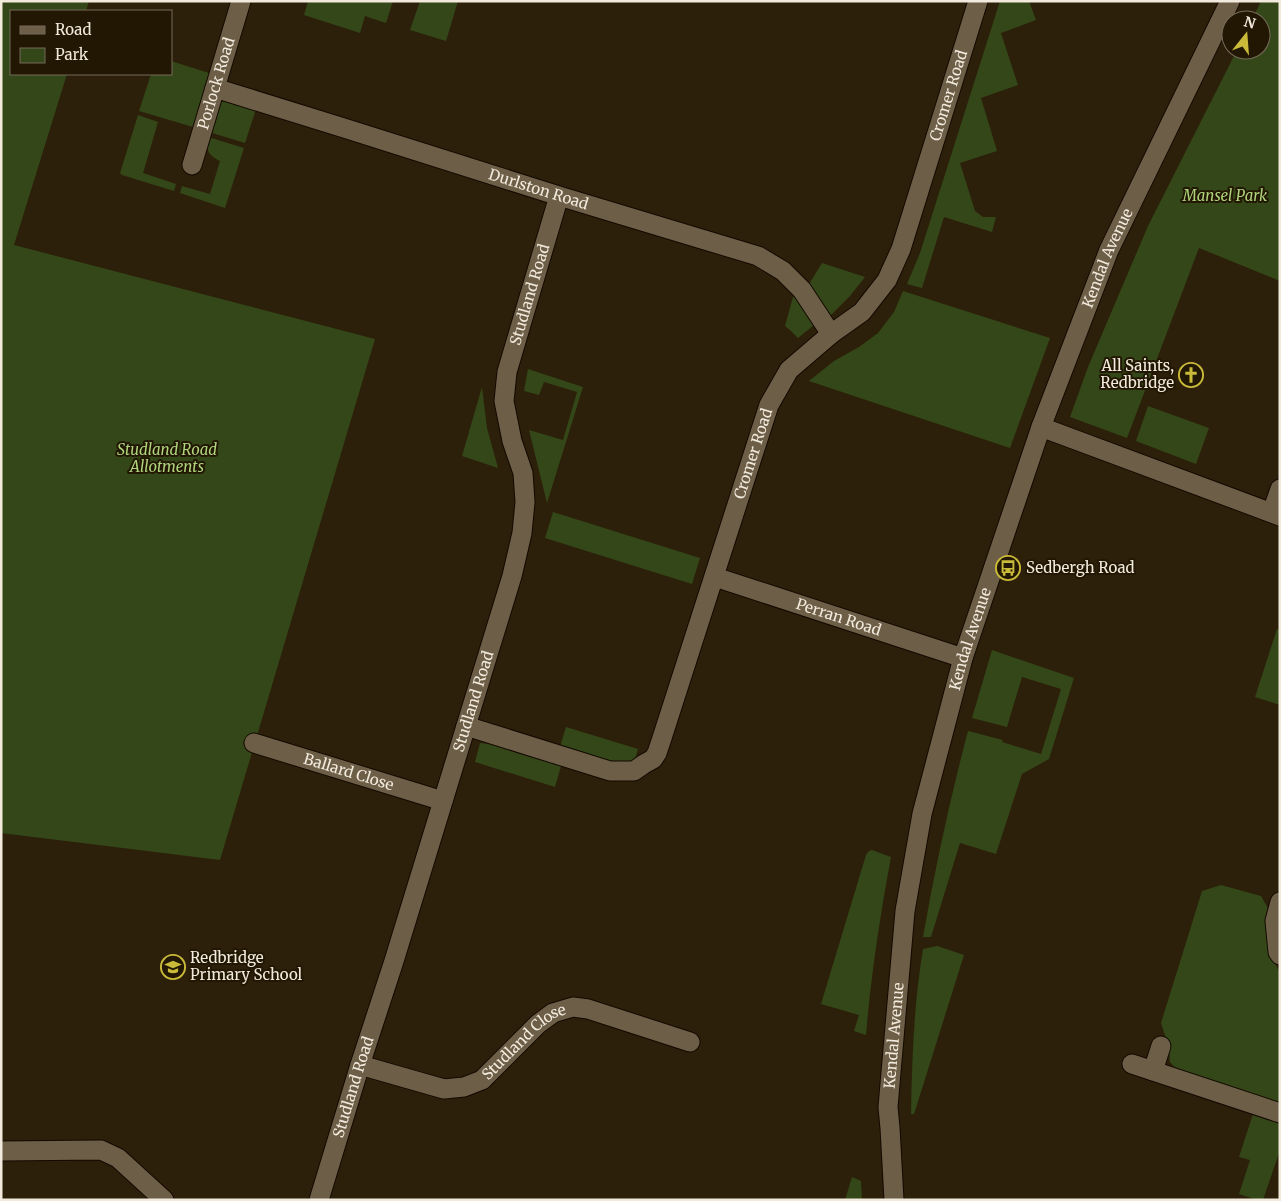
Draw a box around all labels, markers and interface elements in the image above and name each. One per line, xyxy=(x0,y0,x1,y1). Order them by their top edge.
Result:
legend xyxy=(10,10,172,75)
north arrow xyxy=(1221,10,1271,60)
text: N xyxy=(1242,12,1258,33)
text: Road xyxy=(55,20,91,39)
street label: Porlock Road xyxy=(193,35,239,132)
text: Park xyxy=(55,45,89,64)
street label: Cromer Road xyxy=(925,48,971,143)
street label: Durlston Road xyxy=(486,164,591,213)
park label: Mansel Park xyxy=(1182,186,1268,205)
street label: Kendal Avenue xyxy=(1078,205,1137,311)
street label: Studland Road xyxy=(505,242,553,347)
place label: All Saints, Redbridge xyxy=(1100,356,1174,392)
church icon: All Saints, Redbridge xyxy=(1178,362,1204,388)
street label: Cromer Road xyxy=(729,406,776,501)
park label: Studland Road Allotments xyxy=(117,440,217,476)
bus stop icon: Sedbergh Road xyxy=(995,555,1021,581)
place label: Sedbergh Road xyxy=(1026,558,1135,577)
street label: Kendal Avenue xyxy=(945,585,995,692)
street label: Perran Road xyxy=(794,594,884,640)
street label: Studland Road xyxy=(449,648,498,754)
street label: Ballard Close xyxy=(301,749,396,794)
place label: Redbridge Primary School xyxy=(190,948,303,984)
school or university icon: Redbridge Primary School xyxy=(160,954,186,980)
street label: Kendal Avenue xyxy=(880,981,908,1089)
street label: Studland Close xyxy=(478,1000,568,1084)
street label: Studland Road xyxy=(328,1034,378,1140)

